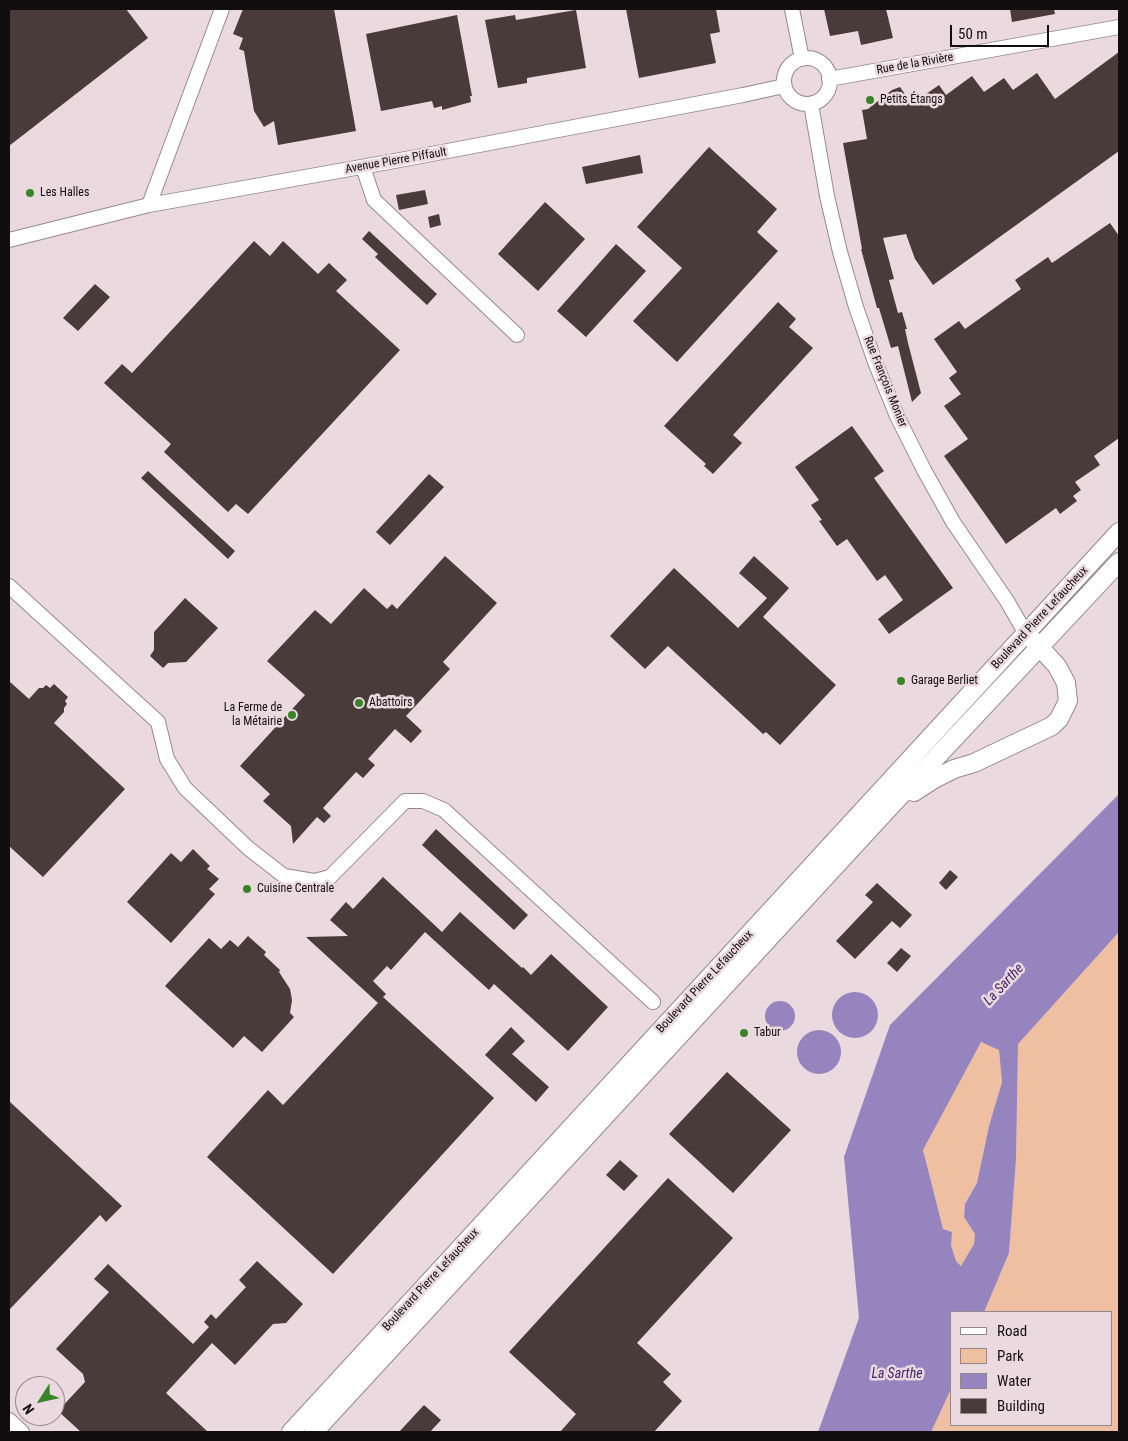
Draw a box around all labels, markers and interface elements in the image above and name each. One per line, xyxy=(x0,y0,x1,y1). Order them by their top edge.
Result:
scale bar xyxy=(953,15,1052,47)
text: 50 m xyxy=(958,25,988,43)
street label: Rue de la Rivière xyxy=(875,50,955,78)
place label: Petits Étangs xyxy=(880,93,943,107)
marker: Petits Étangs xyxy=(864,94,876,106)
street label: Avenue Pierre Piffault xyxy=(344,145,448,177)
place label: Les Halles xyxy=(40,186,89,200)
marker: Les Halles xyxy=(24,187,36,199)
street label: Rue François Monier xyxy=(860,335,910,429)
street label: Boulevard Pierre Lefaucheux xyxy=(989,564,1091,672)
place label: Garage Berliet xyxy=(911,674,978,688)
marker: Garage Berliet xyxy=(895,675,907,687)
place label: Abattoirs xyxy=(369,696,412,710)
marker: Abattoirs xyxy=(353,697,365,709)
place label: La Ferme de la Métairie xyxy=(224,701,282,729)
marker: La Ferme de la Métairie xyxy=(286,709,298,721)
place label: Cuisine Centrale xyxy=(257,882,334,896)
marker: Cuisine Centrale xyxy=(241,883,253,895)
street label: Boulevard Pierre Lefaucheux xyxy=(654,928,756,1036)
water label: La Sarthe xyxy=(980,961,1028,1009)
place label: Tabur xyxy=(754,1026,781,1040)
marker: Tabur xyxy=(738,1027,750,1039)
street label: Boulevard Pierre Lefaucheux xyxy=(380,1226,482,1334)
legend xyxy=(950,1311,1113,1426)
text: Road xyxy=(997,1322,1027,1340)
text: Park xyxy=(997,1347,1024,1365)
water label: La Sarthe xyxy=(871,1366,923,1382)
text: Water xyxy=(997,1372,1031,1390)
north arrow xyxy=(15,1376,65,1426)
text: Building xyxy=(997,1397,1045,1415)
text: N xyxy=(20,1401,38,1417)

